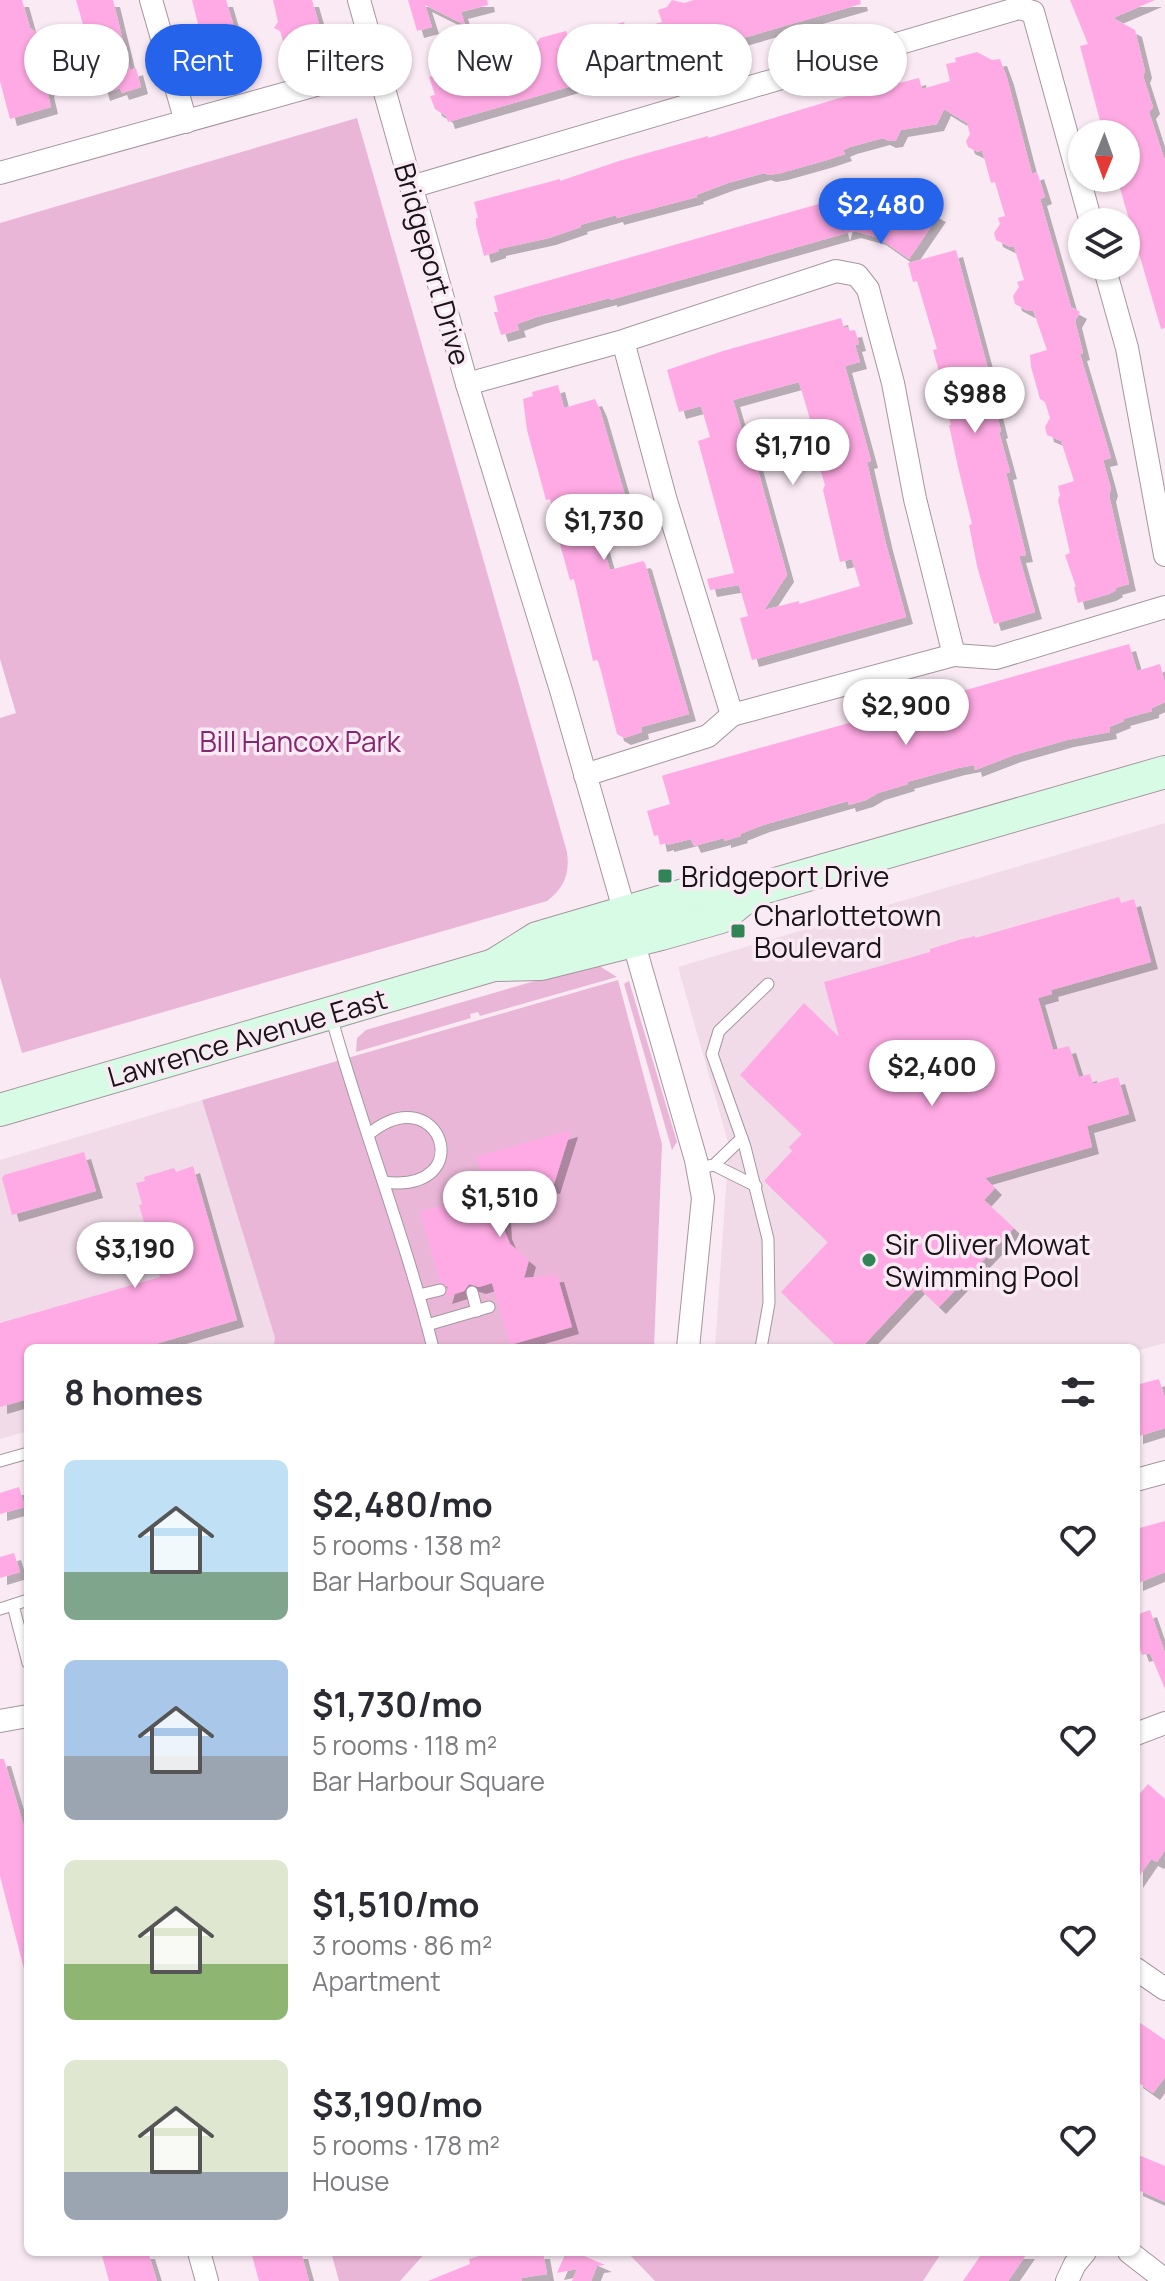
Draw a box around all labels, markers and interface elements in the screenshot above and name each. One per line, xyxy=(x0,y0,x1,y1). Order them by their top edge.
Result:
chip: Buy xyxy=(24,24,129,96)
chip: Rent xyxy=(145,24,262,96)
chip: Filters xyxy=(278,24,412,96)
chip: New xyxy=(428,24,541,96)
chip: Apartment xyxy=(557,24,752,96)
chip: House xyxy=(768,24,907,96)
north arrow xyxy=(1068,120,1140,192)
map controls xyxy=(1068,120,1140,280)
street label: Bridgeport Drive xyxy=(386,159,480,369)
pin: $2,480 xyxy=(816,178,946,246)
text: $2,480 xyxy=(837,186,925,222)
button: layers xyxy=(1068,208,1140,280)
pin: $988 xyxy=(928,367,1022,435)
text: $988 xyxy=(943,375,1007,411)
pin: $1,710 xyxy=(728,419,858,487)
text: $1,710 xyxy=(755,427,831,463)
pin: $1,730 xyxy=(539,494,669,562)
text: $1,730 xyxy=(564,502,644,538)
pin: $2,900 xyxy=(841,679,971,747)
text: $2,900 xyxy=(861,687,951,723)
park label: Bill Hancox Park xyxy=(199,722,402,760)
place label: Bridgeport Drive xyxy=(681,857,889,895)
marker: Bridgeport Drive xyxy=(656,867,674,885)
place label: Charlottetown Boulevard xyxy=(754,896,941,966)
marker: Charlottetown Boulevard xyxy=(729,922,747,940)
street label: Lawrence Avenue East xyxy=(103,979,391,1095)
pin: $2,400 xyxy=(867,1040,997,1108)
text: $2,400 xyxy=(887,1048,977,1084)
pin: $1,510 xyxy=(435,1171,565,1239)
text: $1,510 xyxy=(461,1179,539,1215)
pin: $3,190 xyxy=(70,1222,200,1290)
place label: Sir Oliver Mowat Swimming Pool xyxy=(885,1225,1091,1295)
text: $3,190 xyxy=(95,1230,175,1266)
marker: Sir Oliver Mowat Swimming Pool xyxy=(860,1251,878,1269)
text: 8 homes xyxy=(64,1369,203,1415)
icon: filters xyxy=(1056,1370,1100,1414)
text: $2,480/mo xyxy=(312,1481,493,1527)
icon: home xyxy=(128,1492,224,1588)
icon: heart xyxy=(1056,1518,1100,1562)
text: 5 rooms · 138 m² xyxy=(312,1527,501,1563)
text: Bar Harbour Square xyxy=(312,1563,545,1599)
text: $1,730/mo xyxy=(312,1681,482,1727)
icon: home xyxy=(128,1692,224,1788)
icon: heart xyxy=(1056,1718,1100,1762)
text: 5 rooms · 118 m² xyxy=(312,1727,497,1763)
text: Bar Harbour Square xyxy=(312,1763,545,1799)
text: $1,510/mo xyxy=(312,1881,479,1927)
icon: home xyxy=(128,1892,224,1988)
icon: heart xyxy=(1056,1918,1100,1962)
text: 3 rooms · 86 m² xyxy=(312,1927,492,1963)
text: Apartment xyxy=(312,1963,441,1999)
text: $3,190/mo xyxy=(312,2081,483,2127)
icon: home xyxy=(128,2092,224,2188)
icon: heart xyxy=(1056,2118,1100,2162)
text: 5 rooms · 178 m² xyxy=(312,2127,500,2163)
text: House xyxy=(312,2163,389,2199)

